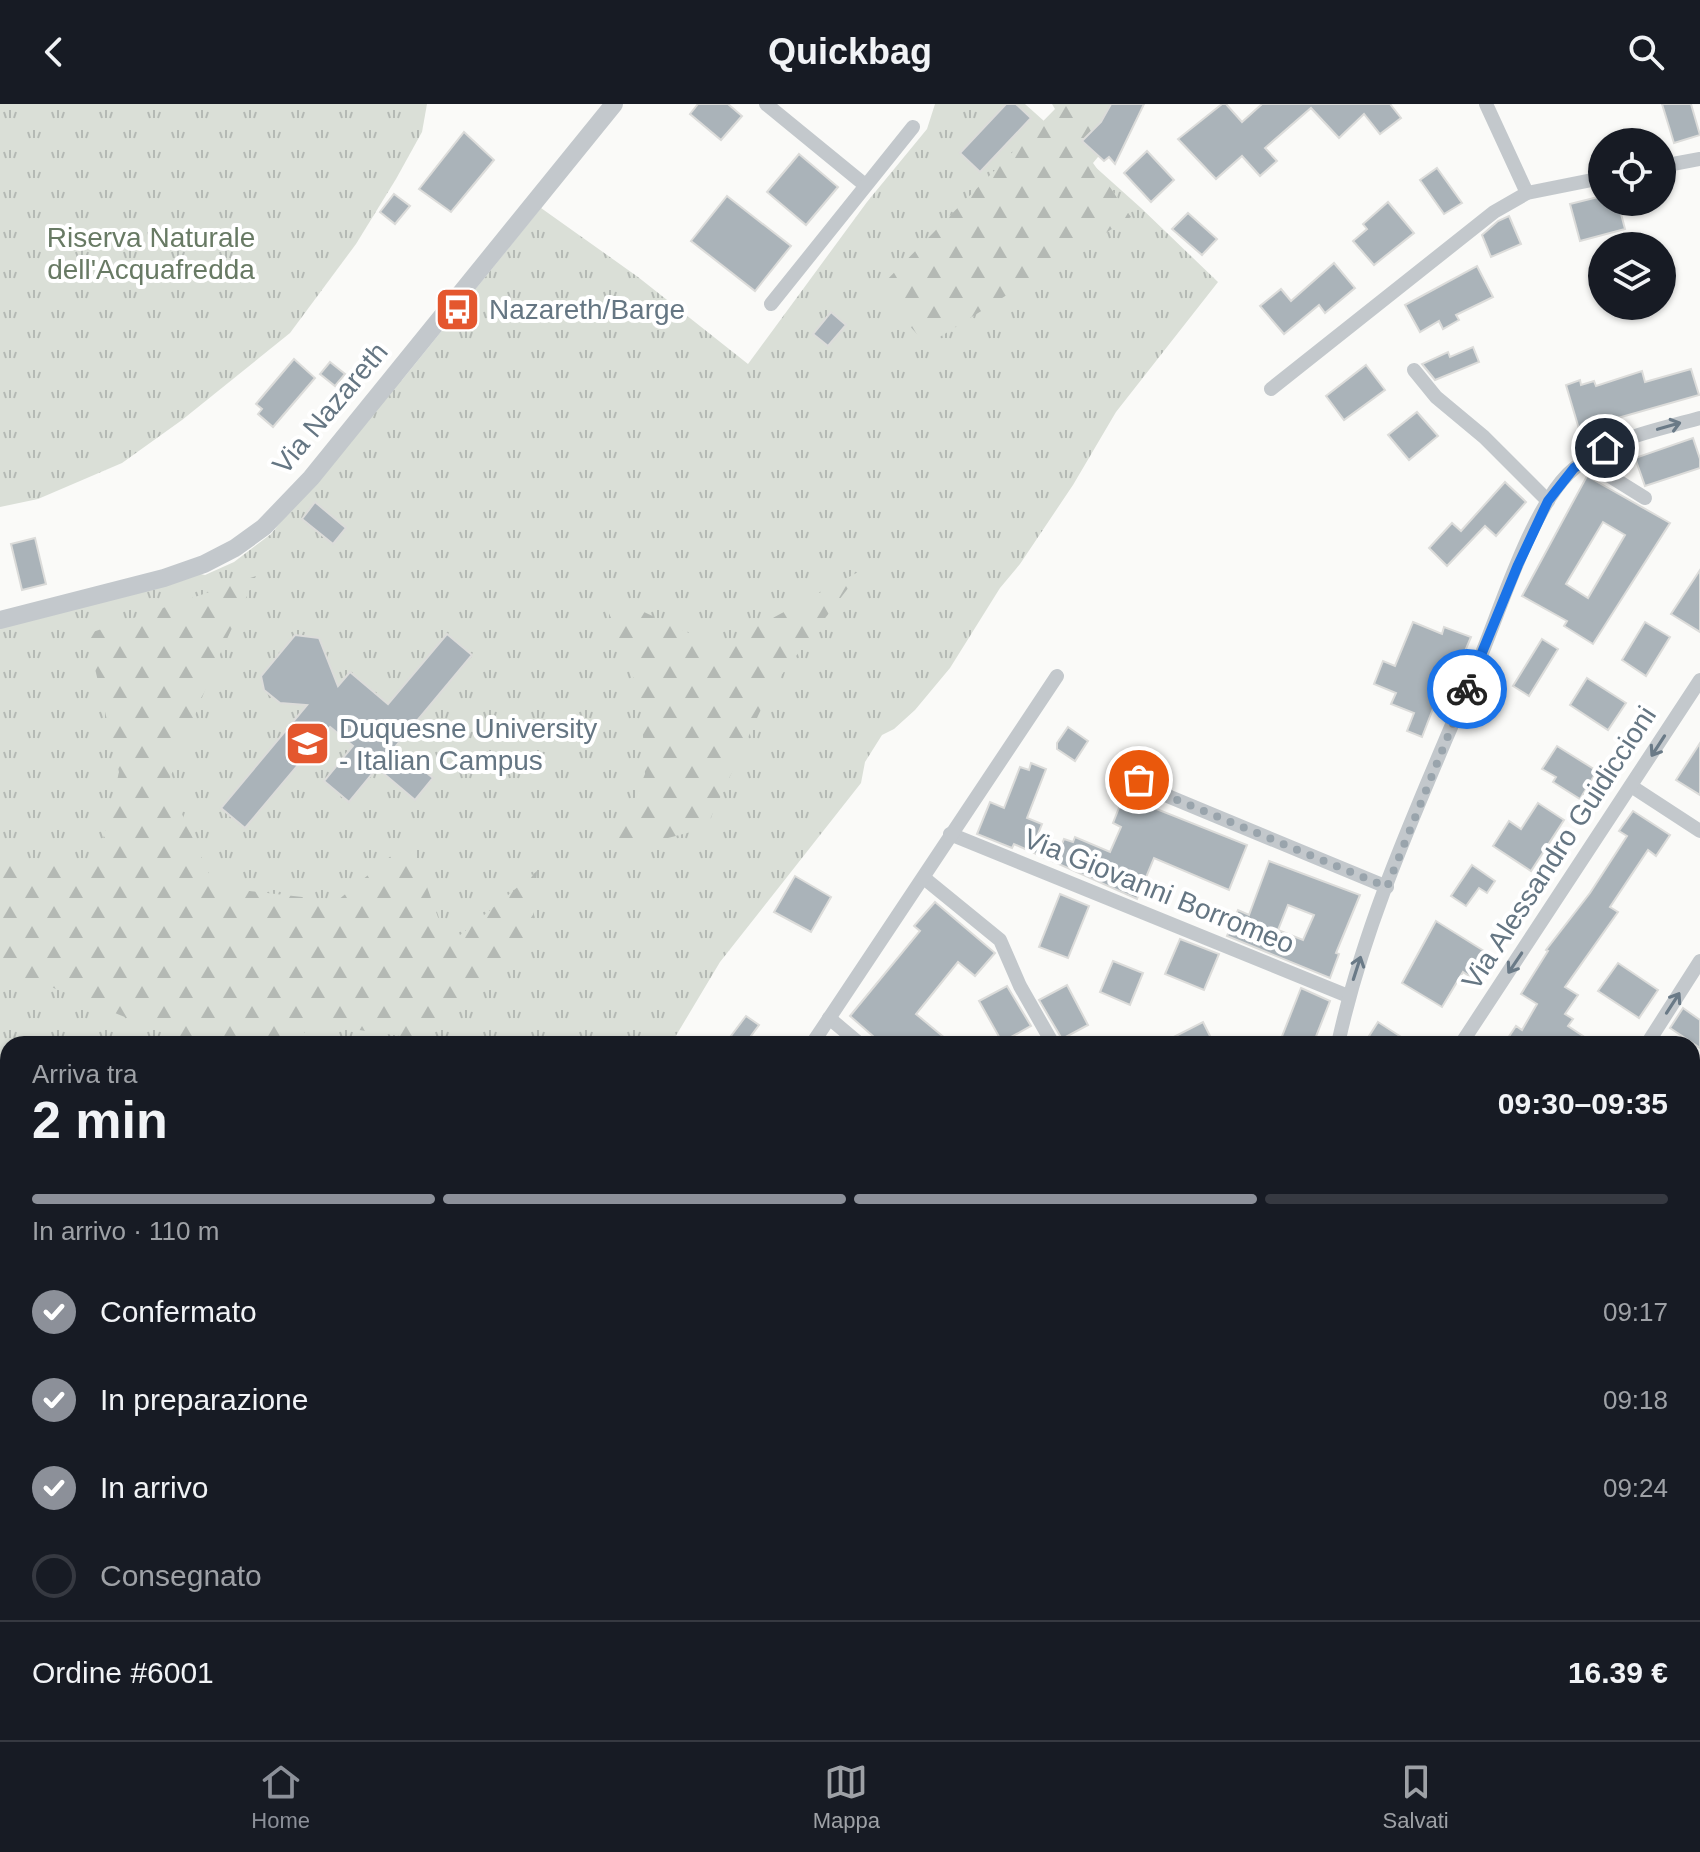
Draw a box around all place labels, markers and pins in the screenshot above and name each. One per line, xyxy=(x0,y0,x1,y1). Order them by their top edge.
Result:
bus stop icon: Nazareth/Barge xyxy=(434,285,482,333)
place label: Nazareth/Barge xyxy=(489,294,685,325)
pin xyxy=(1571,414,1639,482)
place label: Duquesne University - Italian Campus xyxy=(339,713,597,776)
school or university icon: Duquesne University - Italian Campus xyxy=(284,720,332,768)
pin xyxy=(1105,746,1173,814)

